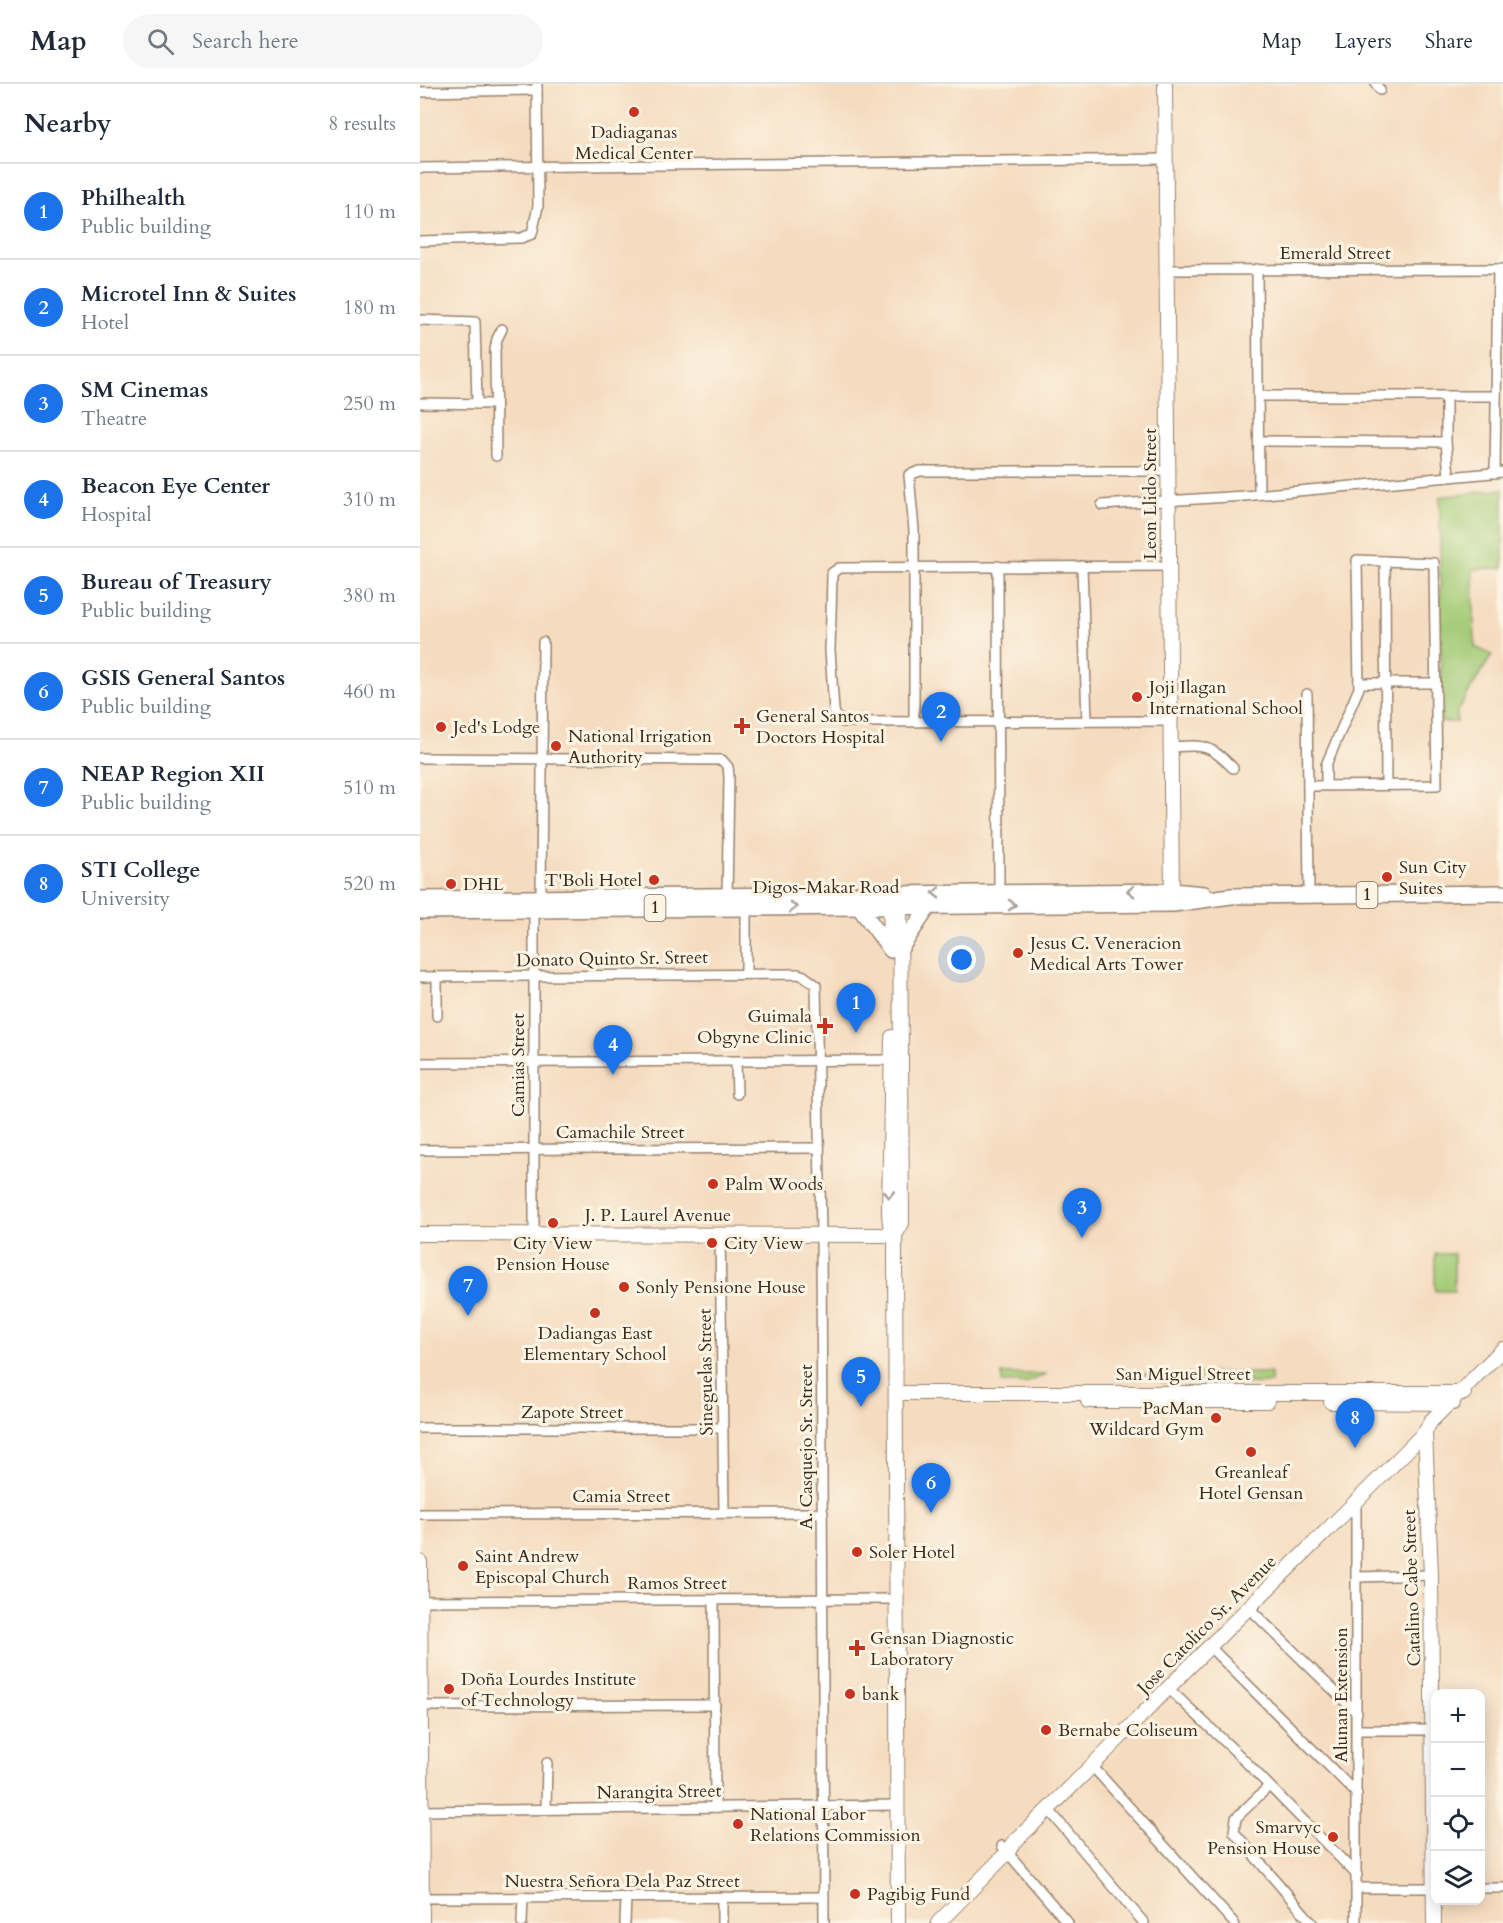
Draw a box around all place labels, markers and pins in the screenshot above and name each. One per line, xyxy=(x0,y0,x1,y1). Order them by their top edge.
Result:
marker: Dadiaganas Medical Center xyxy=(627,105,641,119)
place label: Dadiaganas Medical Center xyxy=(575,120,693,166)
place label: Joji Ilagan International School xyxy=(1146,675,1303,721)
marker: Joji Ilagan International School xyxy=(1130,690,1144,704)
pin: 2 xyxy=(922,692,960,742)
place label: General Santos Doctors Hospital xyxy=(756,704,885,750)
place label: Jed's Lodge xyxy=(450,715,540,740)
marker: General Santos Doctors Hospital xyxy=(733,717,751,735)
marker: Jed's Lodge xyxy=(434,720,448,734)
place label: National Irrigation Authority xyxy=(568,724,713,770)
marker: National Irrigation Authority xyxy=(549,739,563,753)
place label: Sun City Suites xyxy=(1399,855,1467,901)
place label: T'Boli Hotel xyxy=(545,868,642,893)
marker: Sun City Suites xyxy=(1380,870,1394,884)
place label: DHL xyxy=(463,872,504,897)
marker: T'Boli Hotel xyxy=(647,873,661,887)
marker: DHL xyxy=(444,877,458,891)
place label: Jesus C. Veneracion Medical Arts Tower xyxy=(1027,931,1184,977)
marker: Jesus C. Veneracion Medical Arts Tower xyxy=(1011,946,1025,960)
pin: 1 xyxy=(836,984,876,1033)
place label: Guimala Obgyne Clinic xyxy=(697,1004,812,1050)
marker: Guimala Obgyne Clinic xyxy=(816,1017,834,1035)
pin: 4 xyxy=(594,1026,632,1075)
place label: Palm Woods xyxy=(725,1172,823,1197)
marker: Palm Woods xyxy=(706,1177,720,1191)
pin: 3 xyxy=(1062,1188,1102,1238)
marker: City View Pension House xyxy=(546,1216,560,1230)
place label: City View Pension House xyxy=(496,1231,610,1277)
place label: City View xyxy=(724,1231,804,1256)
marker: City View xyxy=(705,1236,719,1250)
pin: 7 xyxy=(448,1266,488,1316)
place label: Sonly Pensione House xyxy=(636,1275,806,1300)
marker: Sonly Pensione House xyxy=(617,1280,631,1294)
marker: Dadiangas East Elementary School xyxy=(588,1306,602,1320)
place label: Dadiangas East Elementary School xyxy=(523,1321,667,1367)
pin: 5 xyxy=(842,1358,880,1407)
place label: PacMan Wildcard Gym xyxy=(1088,1396,1205,1442)
pin: 8 xyxy=(1336,1398,1374,1448)
marker: PacMan Wildcard Gym xyxy=(1209,1411,1223,1425)
marker: Greanleaf Hotel Gensan xyxy=(1244,1445,1258,1459)
place label: Greanleaf Hotel Gensan xyxy=(1199,1460,1304,1506)
pin: 6 xyxy=(912,1464,950,1513)
place label: Soler Hotel xyxy=(869,1540,956,1565)
place label: Saint Andrew Episcopal Church xyxy=(475,1544,610,1590)
marker: Soler Hotel xyxy=(850,1545,864,1559)
marker: Saint Andrew Episcopal Church xyxy=(456,1559,470,1573)
place label: Gensan Diagnostic Laboratory xyxy=(870,1626,1014,1672)
marker: Gensan Diagnostic Laboratory xyxy=(848,1639,866,1657)
place label: Doña Lourdes Institute of Technology xyxy=(461,1667,636,1713)
marker: Doña Lourdes Institute of Technology xyxy=(442,1682,456,1696)
place label: bank xyxy=(862,1682,900,1707)
marker: bank xyxy=(843,1687,857,1701)
place label: Bernabe Coliseum xyxy=(1058,1718,1199,1743)
marker: Bernabe Coliseum xyxy=(1039,1723,1053,1737)
place label: National Labor Relations Commission xyxy=(750,1802,921,1848)
place label: Smarvyc Pension House xyxy=(1207,1815,1321,1861)
marker: National Labor Relations Commission xyxy=(731,1817,745,1831)
marker: Smarvyc Pension House xyxy=(1326,1830,1340,1844)
place label: Pagibig Fund xyxy=(867,1882,971,1907)
marker: Pagibig Fund xyxy=(848,1887,862,1901)

